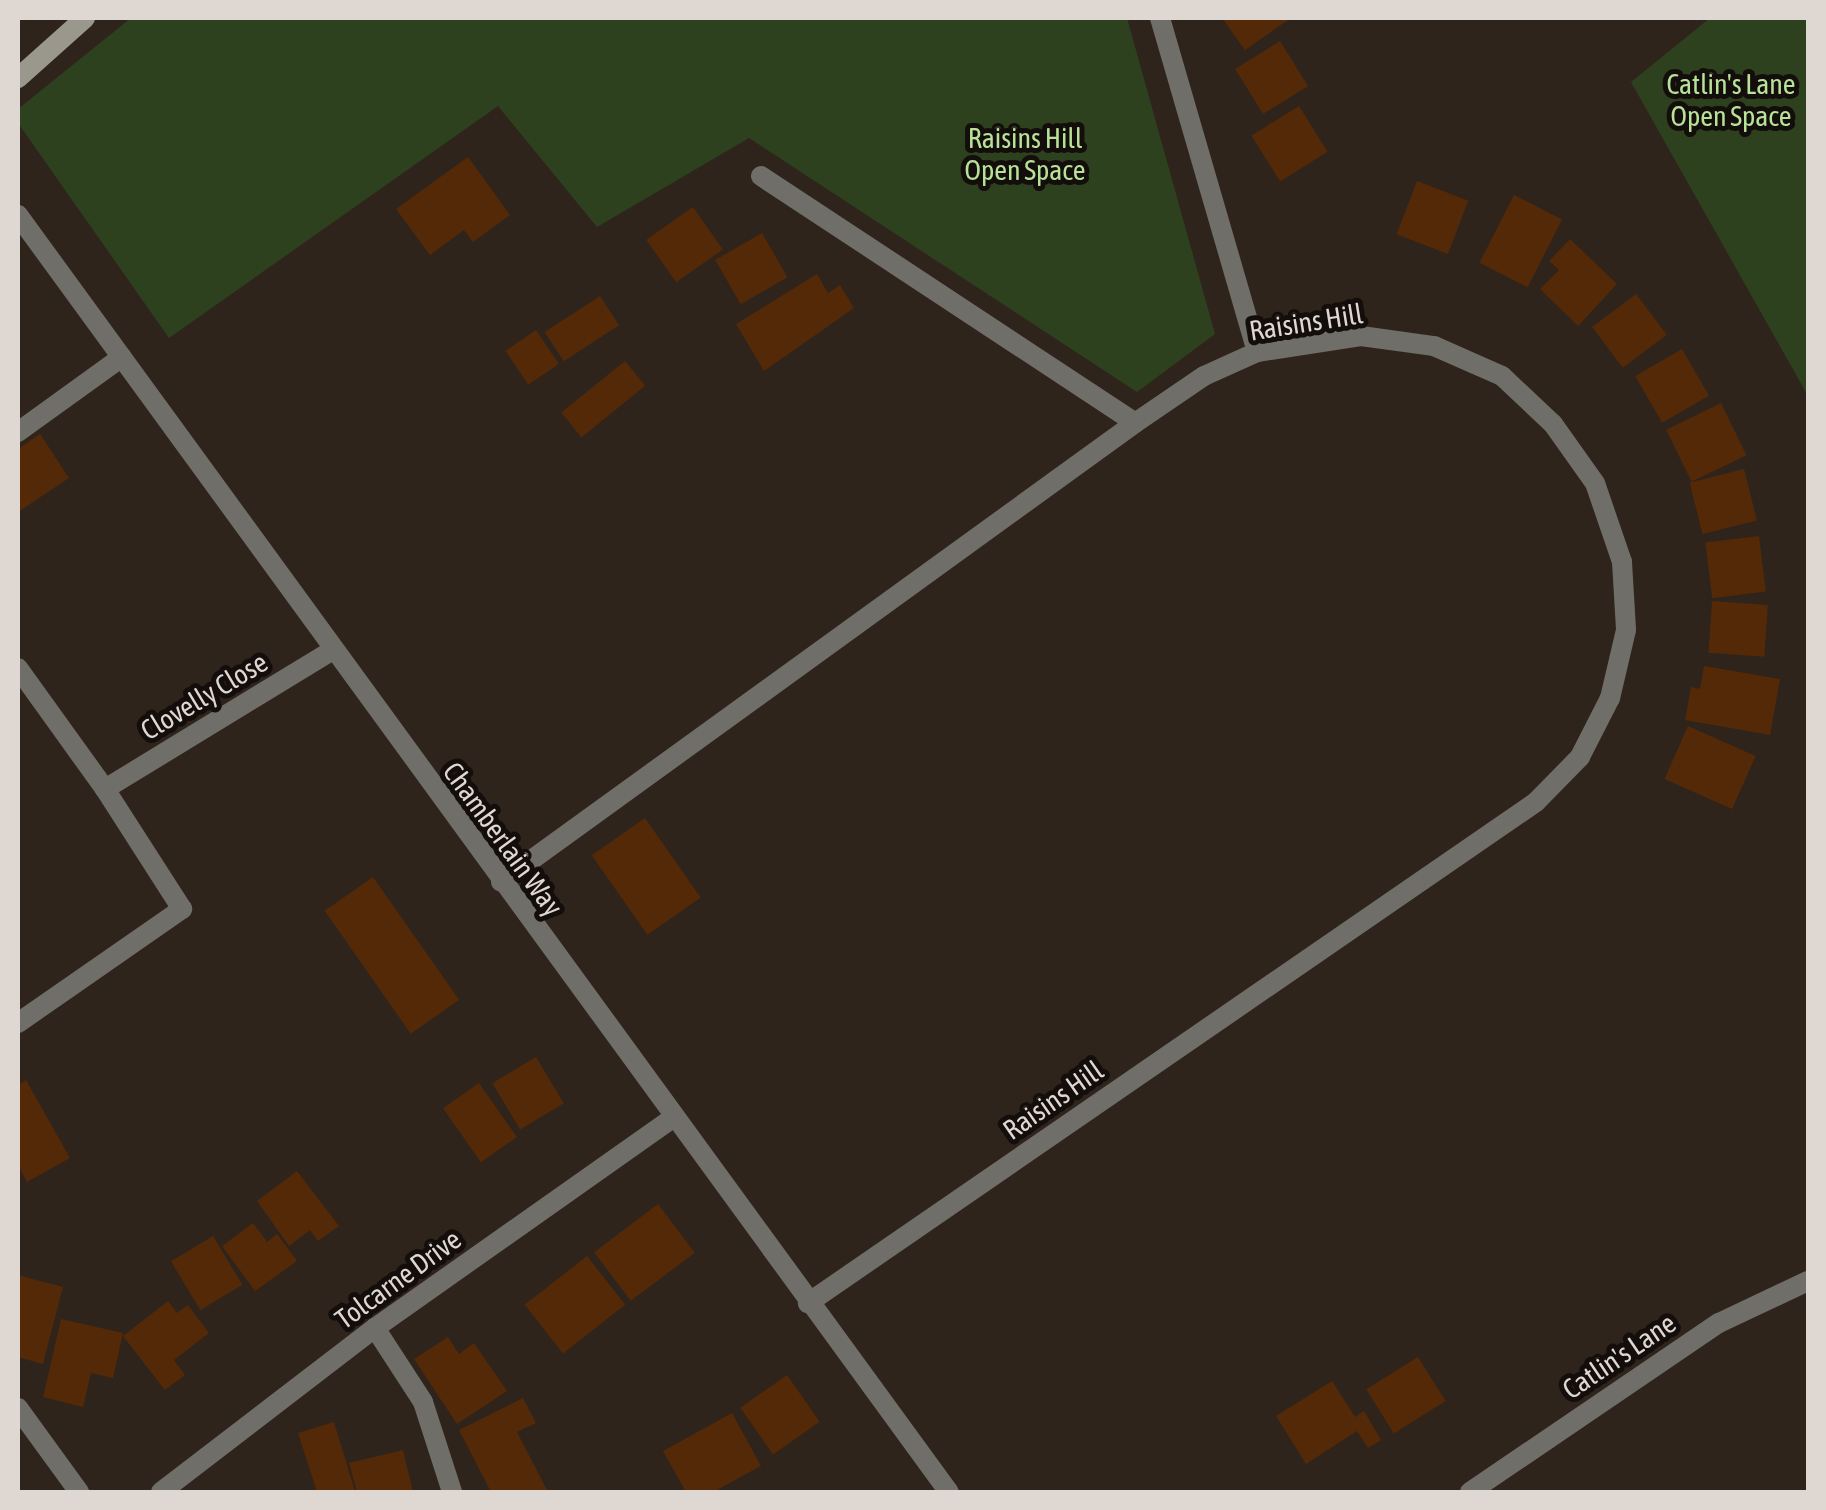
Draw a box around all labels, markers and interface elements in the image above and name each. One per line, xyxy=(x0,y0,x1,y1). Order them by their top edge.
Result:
park label: Catlin's Lane Open Space xyxy=(1666,67,1796,133)
park label: Raisins Hill Open Space xyxy=(965,121,1085,187)
street label: Raisins Hill xyxy=(1247,296,1365,348)
street label: Clovelly Close xyxy=(134,645,274,747)
street label: Chamberlain Way xyxy=(436,756,570,922)
street label: Raisins Hill xyxy=(996,1053,1110,1147)
street label: Tolcarne Drive xyxy=(329,1222,467,1336)
street label: Catlin's Lane xyxy=(1556,1306,1682,1406)

